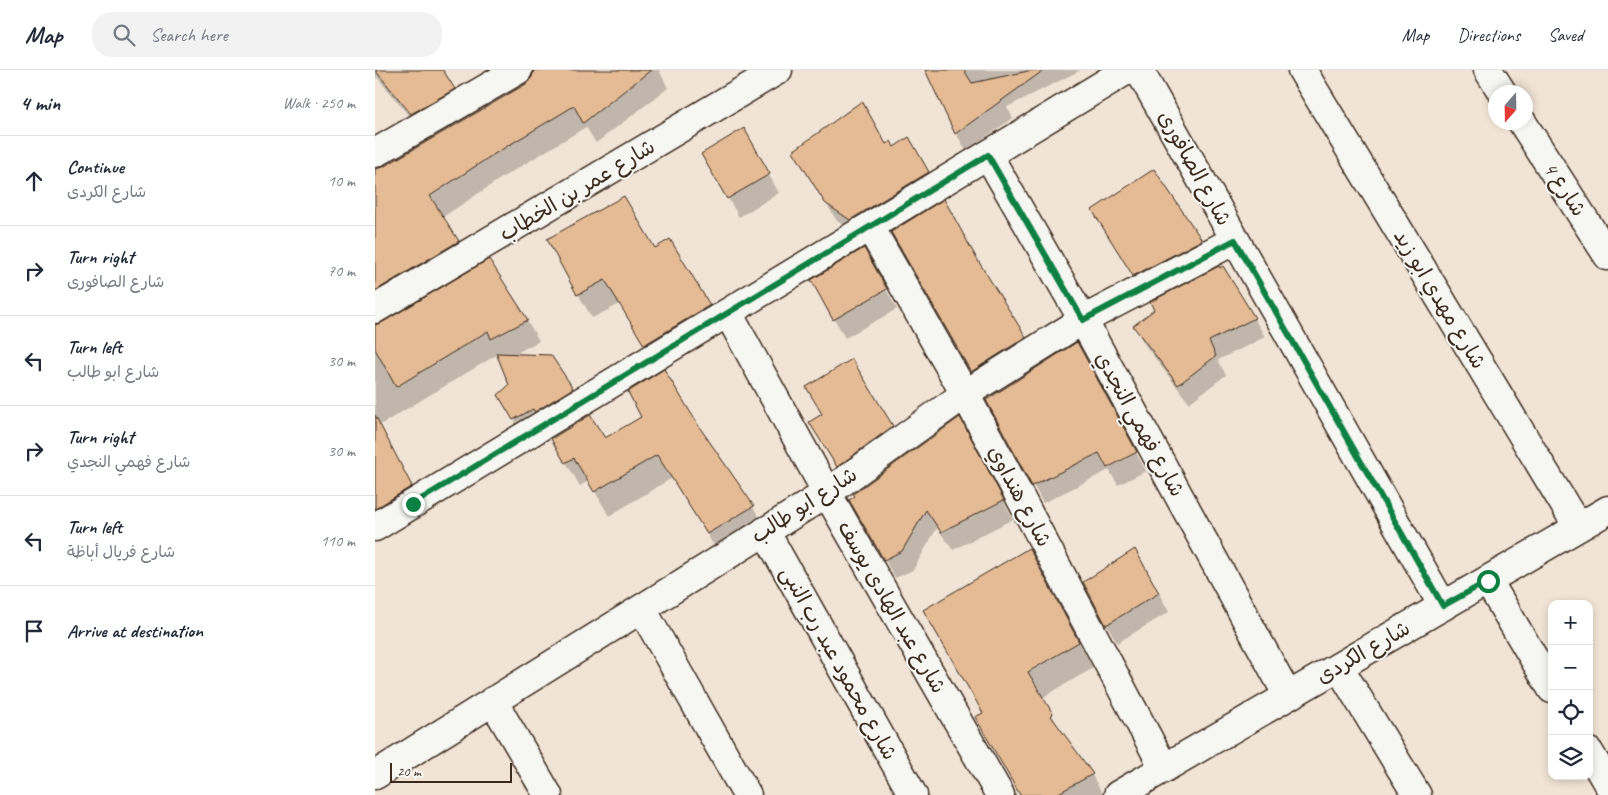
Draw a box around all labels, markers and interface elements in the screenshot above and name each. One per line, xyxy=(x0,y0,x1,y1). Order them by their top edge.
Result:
search box xyxy=(92,12,442,57)
text: Map xyxy=(25,20,62,50)
icon: search xyxy=(110,21,138,49)
text: Search here xyxy=(150,23,228,47)
text: Map xyxy=(1402,24,1429,46)
text: Directions xyxy=(1457,24,1520,46)
text: Saved xyxy=(1548,24,1583,46)
north arrow xyxy=(1488,85,1533,130)
text: 4 min xyxy=(20,90,60,116)
text: Walk · 250 m xyxy=(283,93,355,113)
street label: شارع الصافورى xyxy=(1151,106,1237,231)
street label: شارع عمر بن الخطاب xyxy=(494,133,661,248)
text: Continue xyxy=(67,155,124,179)
street label: شارع 4 xyxy=(1536,157,1592,222)
icon: ahead xyxy=(20,167,48,195)
text: 10 m xyxy=(328,171,355,191)
text: شارع الكردى xyxy=(67,182,146,202)
street label: شارع مهدي ابو زيد xyxy=(1386,224,1492,375)
text: Turn right xyxy=(67,245,134,269)
icon: right xyxy=(20,257,48,285)
text: 70 m xyxy=(328,261,355,281)
text: شارع الصافورى xyxy=(67,272,164,292)
text: Turn left xyxy=(67,335,122,359)
icon: left xyxy=(20,347,48,375)
street label: شارع فهمي النجدي xyxy=(1084,347,1191,504)
text: 30 m xyxy=(328,351,355,371)
text: شارع ابو طالب xyxy=(67,362,159,382)
text: Turn right xyxy=(67,425,134,449)
icon: right xyxy=(20,437,48,465)
text: 30 m xyxy=(328,441,355,461)
street label: شارع هنداوي xyxy=(981,441,1058,552)
text: شارع فهمي النجدي xyxy=(67,452,190,472)
street label: شارع ابو طالب xyxy=(746,461,863,551)
route end xyxy=(402,493,425,516)
text: Turn left xyxy=(67,515,122,539)
street label: شارع عبد الهادى يوسف xyxy=(830,516,952,699)
icon: left xyxy=(20,527,48,555)
text: 110 m xyxy=(321,531,355,551)
text: شارع فريال أباظة xyxy=(67,542,175,562)
street label: شارع محمود عبد رب النبى xyxy=(773,562,903,765)
route start xyxy=(1477,570,1500,593)
map controls xyxy=(1548,600,1593,780)
button: + xyxy=(1548,600,1593,645)
street label: شارع الكردى xyxy=(1312,615,1415,691)
icon: arrive xyxy=(20,617,48,645)
text: Arrive at destination xyxy=(67,619,203,643)
button: − xyxy=(1548,645,1593,690)
button: locate xyxy=(1548,690,1593,735)
button: layers xyxy=(1548,735,1593,780)
scale bar xyxy=(390,760,513,783)
text: 20 m xyxy=(397,763,421,780)

